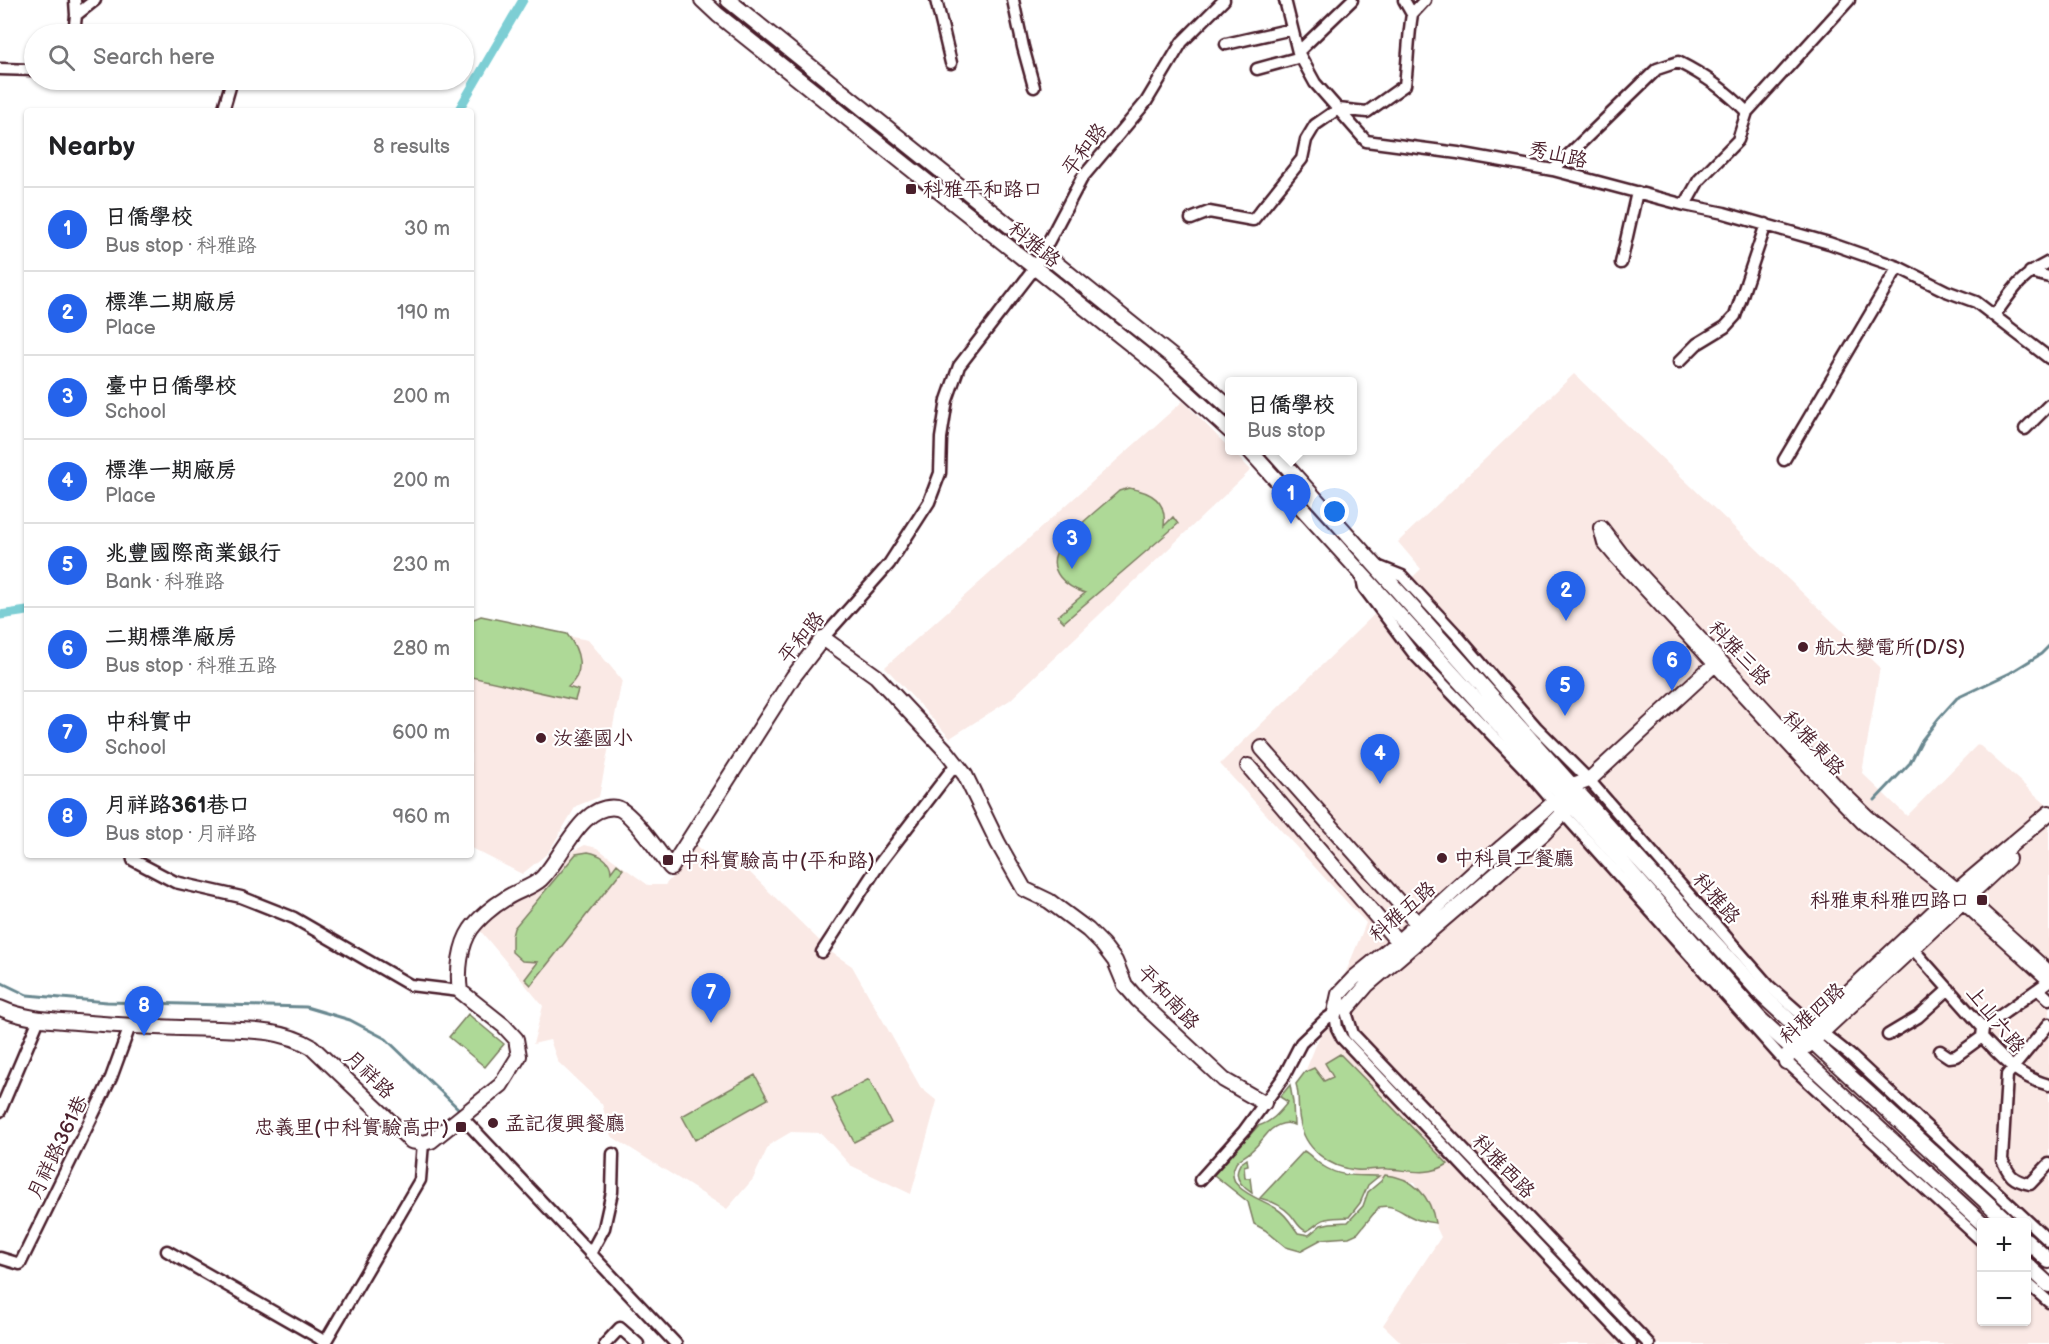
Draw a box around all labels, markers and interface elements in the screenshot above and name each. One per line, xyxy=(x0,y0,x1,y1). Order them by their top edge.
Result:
search box xyxy=(24,24,474,90)
icon: search xyxy=(45,41,78,74)
text: Search here xyxy=(93,44,215,71)
street label: 平和路 xyxy=(1057,118,1113,181)
text: Nearby xyxy=(48,132,135,163)
text: 8 results xyxy=(373,135,450,159)
street label: 秀山路 xyxy=(1526,137,1591,174)
place label: 科雅平和路口 xyxy=(923,178,1043,202)
marker: 科雅平和路口 xyxy=(904,182,918,196)
text: 日僑學校 xyxy=(105,204,193,231)
text: 1 xyxy=(63,217,72,241)
text: 30 m xyxy=(404,217,450,241)
street label: 科雅路 xyxy=(1004,217,1066,274)
text: Bus stop · 科雅路 xyxy=(105,234,257,258)
text: 標準二期廠房 xyxy=(105,289,237,316)
text: 2 xyxy=(62,301,73,325)
text: 190 m xyxy=(397,301,450,325)
text: Place xyxy=(105,316,156,340)
text: 臺中日僑學校 xyxy=(105,373,237,400)
popup xyxy=(1225,377,1357,455)
text: 3 xyxy=(62,385,73,409)
text: 200 m xyxy=(393,385,450,409)
text: 日僑學校 xyxy=(1247,392,1335,419)
text: School xyxy=(105,400,166,424)
text: Bus stop xyxy=(1247,419,1326,443)
text: 標準一期廠房 xyxy=(105,457,237,484)
text: 4 xyxy=(62,469,73,493)
text: 200 m xyxy=(393,469,450,493)
pin: 1 xyxy=(1272,474,1310,524)
text: Place xyxy=(105,484,156,508)
your location xyxy=(1320,497,1349,526)
pin: 3 xyxy=(1052,520,1092,569)
text: 兆豐國際商業銀行 xyxy=(105,540,281,567)
text: 5 xyxy=(62,553,73,577)
text: 230 m xyxy=(393,553,450,577)
text: Bank · 科雅路 xyxy=(105,570,224,594)
pin: 2 xyxy=(1546,572,1586,621)
street label: 平和路 xyxy=(774,606,831,668)
street label: 科雅三路 xyxy=(1703,616,1776,692)
text: 二期標準廠房 xyxy=(105,624,237,651)
place label: 航太變電所(D/S) xyxy=(1815,636,1965,660)
text: 6 xyxy=(61,637,74,661)
text: 280 m xyxy=(393,637,450,661)
marker: 航太變電所(D/S) xyxy=(1796,640,1810,654)
pin: 6 xyxy=(1652,642,1692,691)
text: Bus stop · 科雅五路 xyxy=(105,654,277,678)
pin: 5 xyxy=(1546,666,1584,716)
street label: 科雅東路 xyxy=(1777,706,1850,782)
text: 中科實中 xyxy=(105,709,193,736)
text: 7 xyxy=(62,721,73,745)
text: 600 m xyxy=(392,721,450,745)
place label: 汝鎏國小 xyxy=(553,727,633,751)
marker: 汝鎏國小 xyxy=(534,731,548,745)
pin: 4 xyxy=(1360,734,1400,784)
text: School xyxy=(105,736,166,760)
text: 月祥路361巷口 xyxy=(105,792,250,819)
text: 8 xyxy=(61,805,74,829)
text: 960 m xyxy=(393,805,450,829)
text: Bus stop · 月祥路 xyxy=(105,822,257,846)
place label: 中科員工餐廳 xyxy=(1454,847,1574,871)
place label: 中科實驗高中(平和路) xyxy=(680,849,875,873)
marker: 中科員工餐廳 xyxy=(1435,851,1449,865)
marker: 中科實驗高中(平和路) xyxy=(661,853,675,867)
street label: 科雅路 xyxy=(1688,868,1746,930)
street label: 科雅五路 xyxy=(1365,876,1441,947)
place label: 科雅東科雅四路口 xyxy=(1810,889,1970,913)
marker: 科雅東科雅四路口 xyxy=(1975,893,1989,907)
street label: 平和南路 xyxy=(1132,960,1205,1036)
pin: 7 xyxy=(692,974,730,1023)
street label: 科雅四路 xyxy=(1775,977,1851,1049)
street label: 上山六路 xyxy=(1961,981,2030,1059)
pin: 8 xyxy=(124,986,164,1036)
street label: 月祥路 xyxy=(339,1045,400,1105)
street label: 月祥路361巷 xyxy=(23,1091,94,1203)
place label: 孟記復興餐廳 xyxy=(505,1112,625,1136)
place label: 忠義里(中科實驗高中) xyxy=(254,1116,449,1140)
marker: 孟記復興餐廳 xyxy=(486,1116,500,1130)
marker: 忠義里(中科實驗高中) xyxy=(454,1120,468,1134)
street label: 科雅西路 xyxy=(1467,1130,1540,1205)
map controls xyxy=(1977,1218,2031,1326)
button: + xyxy=(1977,1218,2031,1272)
button: − xyxy=(1977,1272,2031,1326)

